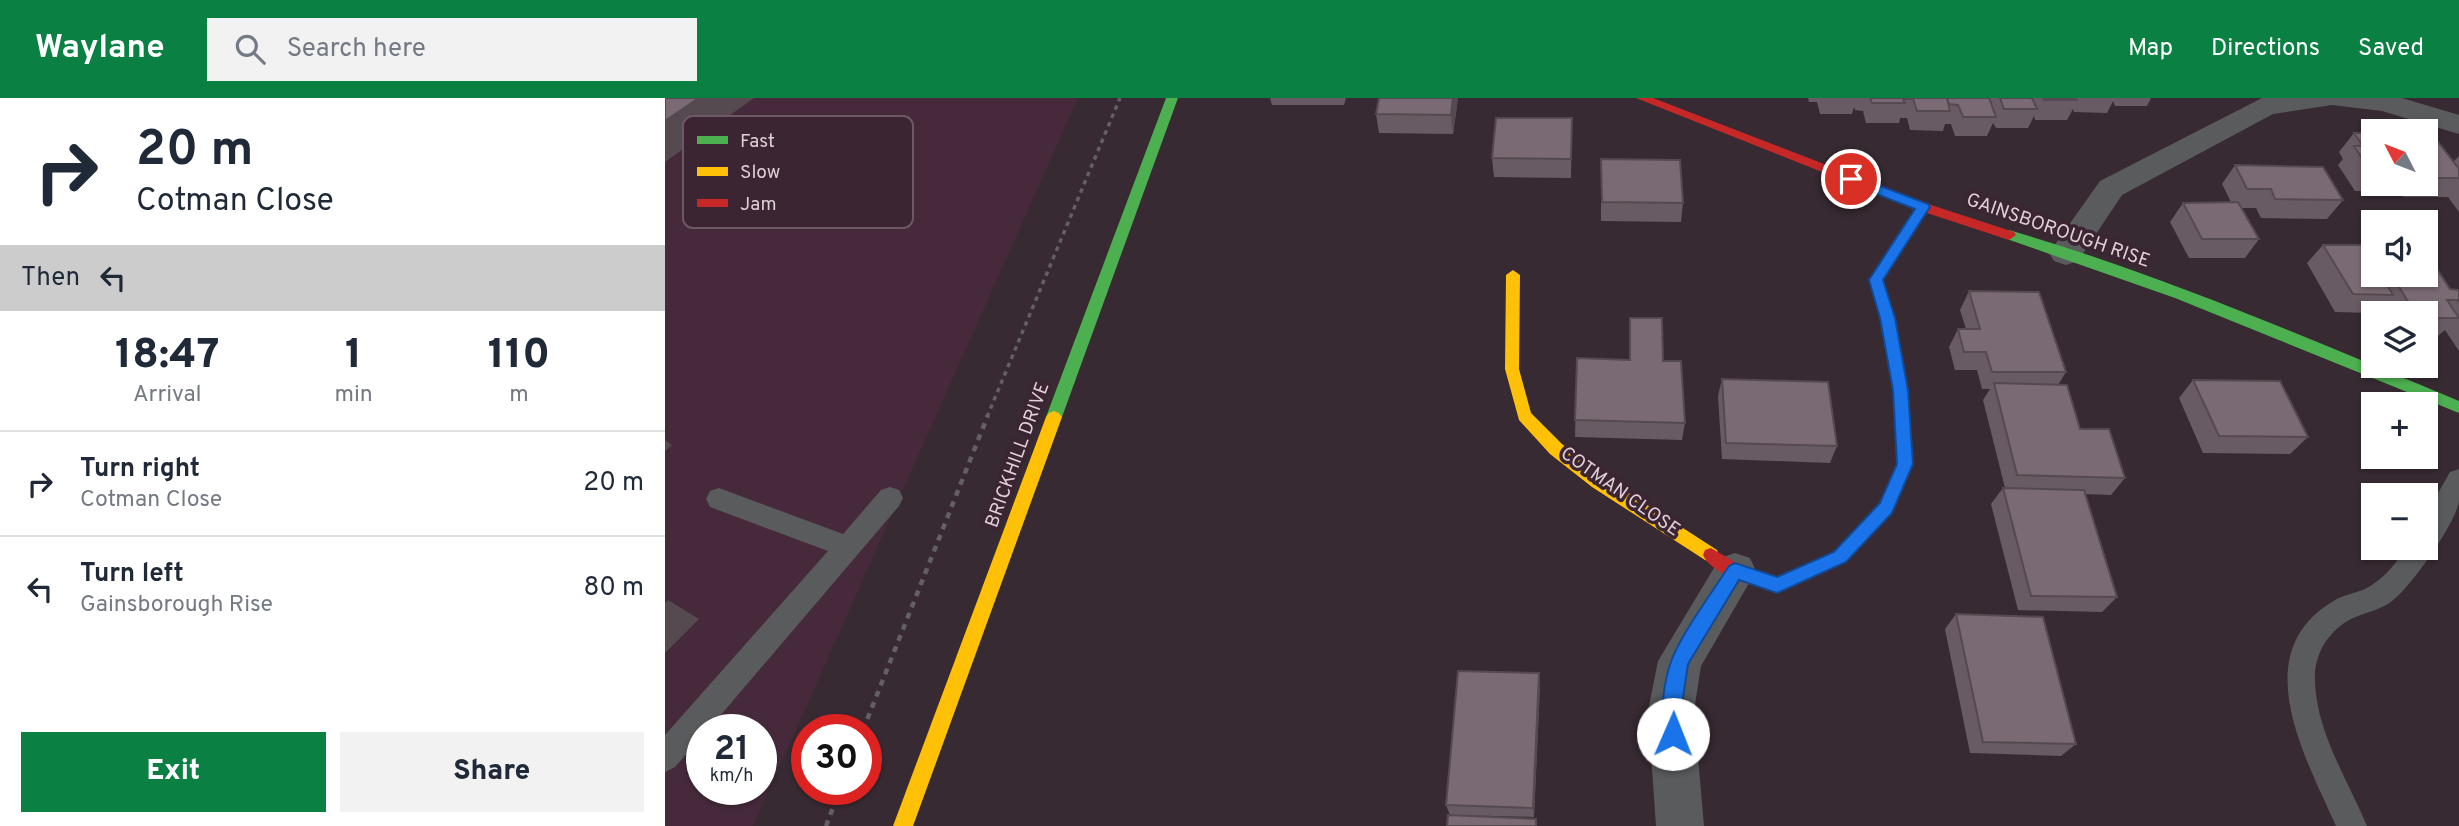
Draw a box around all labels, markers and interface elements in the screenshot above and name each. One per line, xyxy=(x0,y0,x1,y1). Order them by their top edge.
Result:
search box xyxy=(207,18,697,81)
text: Waylane xyxy=(35,28,165,70)
icon: search xyxy=(231,30,269,68)
text: Search here xyxy=(287,33,426,66)
text: Map xyxy=(2128,34,2173,64)
text: Directions xyxy=(2211,34,2320,64)
text: Saved xyxy=(2358,34,2424,64)
legend xyxy=(683,116,913,228)
north arrow xyxy=(2361,119,2438,196)
map controls xyxy=(2361,119,2438,560)
text: 20 m xyxy=(136,121,253,183)
icon: right xyxy=(21,126,112,217)
text: Fast xyxy=(740,130,775,154)
pin xyxy=(1821,149,1881,209)
icon: arrive xyxy=(1832,160,1870,198)
text: Slow xyxy=(740,161,780,185)
text: Cotman Close xyxy=(136,182,334,222)
street label: GAINSBOROUGH RISE xyxy=(1963,188,2153,274)
text: Jam xyxy=(740,193,777,217)
button: sound xyxy=(2361,210,2438,287)
icon: left xyxy=(94,259,132,297)
text: Then xyxy=(21,262,80,295)
button: layers xyxy=(2361,301,2438,378)
text: 18:47 xyxy=(115,330,220,383)
text: 1 xyxy=(345,330,362,383)
text: 110 xyxy=(488,330,550,383)
street label: BRICKHILL DRIVE xyxy=(981,379,1055,531)
text: Arrival xyxy=(133,381,202,410)
text: min xyxy=(335,381,373,410)
text: m xyxy=(509,381,529,410)
button: + xyxy=(2361,392,2438,469)
street label: COTMAN CLOSE xyxy=(1555,442,1685,542)
text: Turn right xyxy=(80,453,200,486)
icon: right xyxy=(21,465,59,503)
text: 20 m xyxy=(583,467,644,500)
button: − xyxy=(2361,483,2438,560)
text: Cotman Close xyxy=(80,486,222,515)
text: Turn left xyxy=(80,558,184,591)
icon: left xyxy=(21,570,59,608)
text: 80 m xyxy=(584,572,644,605)
text: Gainsborough Rise xyxy=(80,591,273,620)
position arrow xyxy=(1636,697,1710,771)
speed limit sign: 30 xyxy=(791,714,882,805)
text: 21 xyxy=(714,728,749,772)
button: Exit xyxy=(21,732,326,812)
button: Share xyxy=(340,732,644,812)
text: km/h xyxy=(710,765,753,788)

